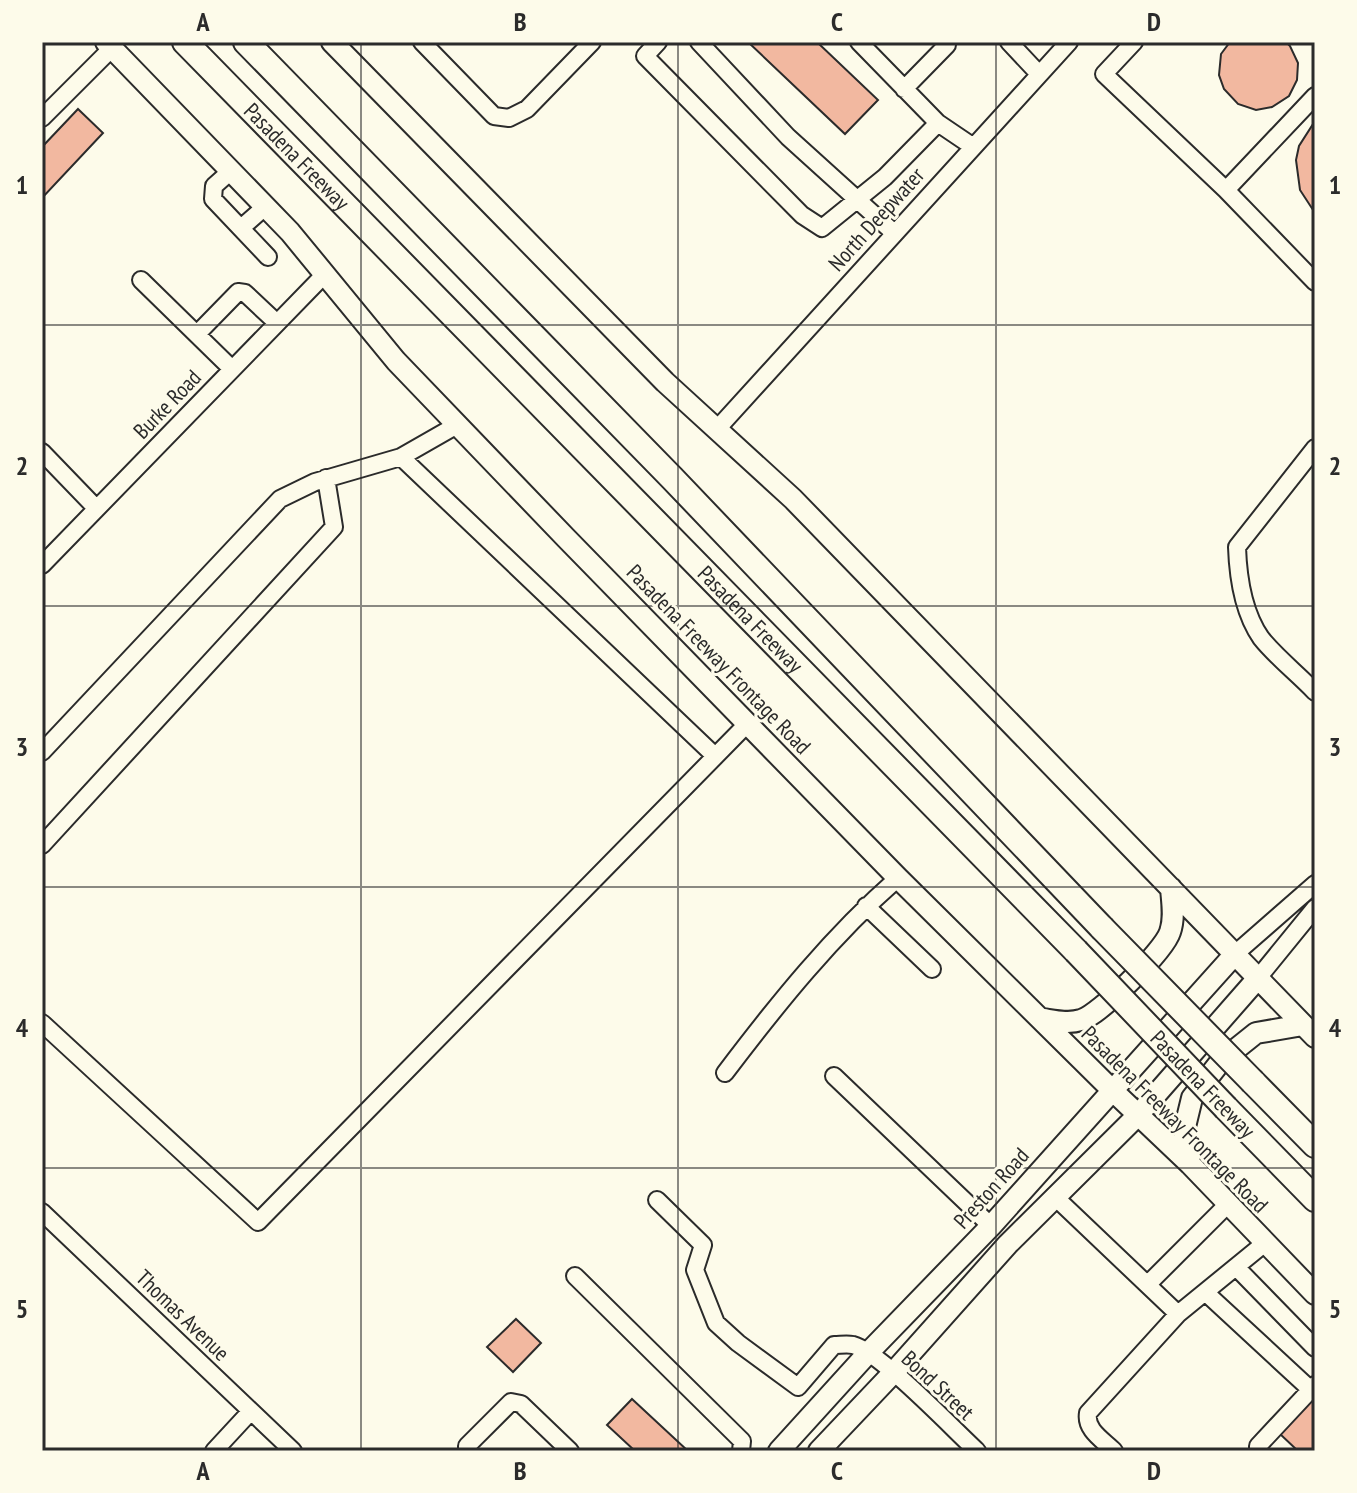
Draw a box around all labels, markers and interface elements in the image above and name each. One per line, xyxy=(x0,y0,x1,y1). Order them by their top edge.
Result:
text: A xyxy=(195,5,210,38)
text: B xyxy=(514,5,527,38)
text: C xyxy=(831,5,843,38)
text: D xyxy=(1147,5,1161,38)
street label: Pasadena Freeway xyxy=(238,97,356,216)
street label: North Deepwater xyxy=(822,161,930,277)
text: 1 xyxy=(16,168,28,201)
text: 1 xyxy=(1329,168,1341,201)
street label: Burke Road xyxy=(127,364,207,444)
text: 2 xyxy=(16,449,28,482)
text: 2 xyxy=(1329,449,1341,482)
street label: Pasadena Freeway Frontage Road xyxy=(621,558,817,760)
street label: Pasadena Freeway xyxy=(692,560,810,679)
text: 3 xyxy=(16,730,28,763)
text: 3 xyxy=(1329,730,1341,763)
text: 4 xyxy=(16,1011,29,1044)
text: 4 xyxy=(1329,1011,1342,1044)
street label: Pasadena Freeway Frontage Road xyxy=(1076,1020,1274,1218)
street label: Pasadena Freeway xyxy=(1145,1024,1262,1144)
street label: Preston Road xyxy=(947,1142,1035,1234)
street label: Thomas Avenue xyxy=(130,1263,236,1367)
text: 5 xyxy=(16,1292,28,1325)
text: 5 xyxy=(1329,1292,1341,1325)
street label: Bond Street xyxy=(896,1344,980,1426)
text: A xyxy=(195,1454,210,1487)
text: B xyxy=(514,1454,527,1487)
text: C xyxy=(831,1454,843,1487)
text: D xyxy=(1147,1454,1161,1487)

